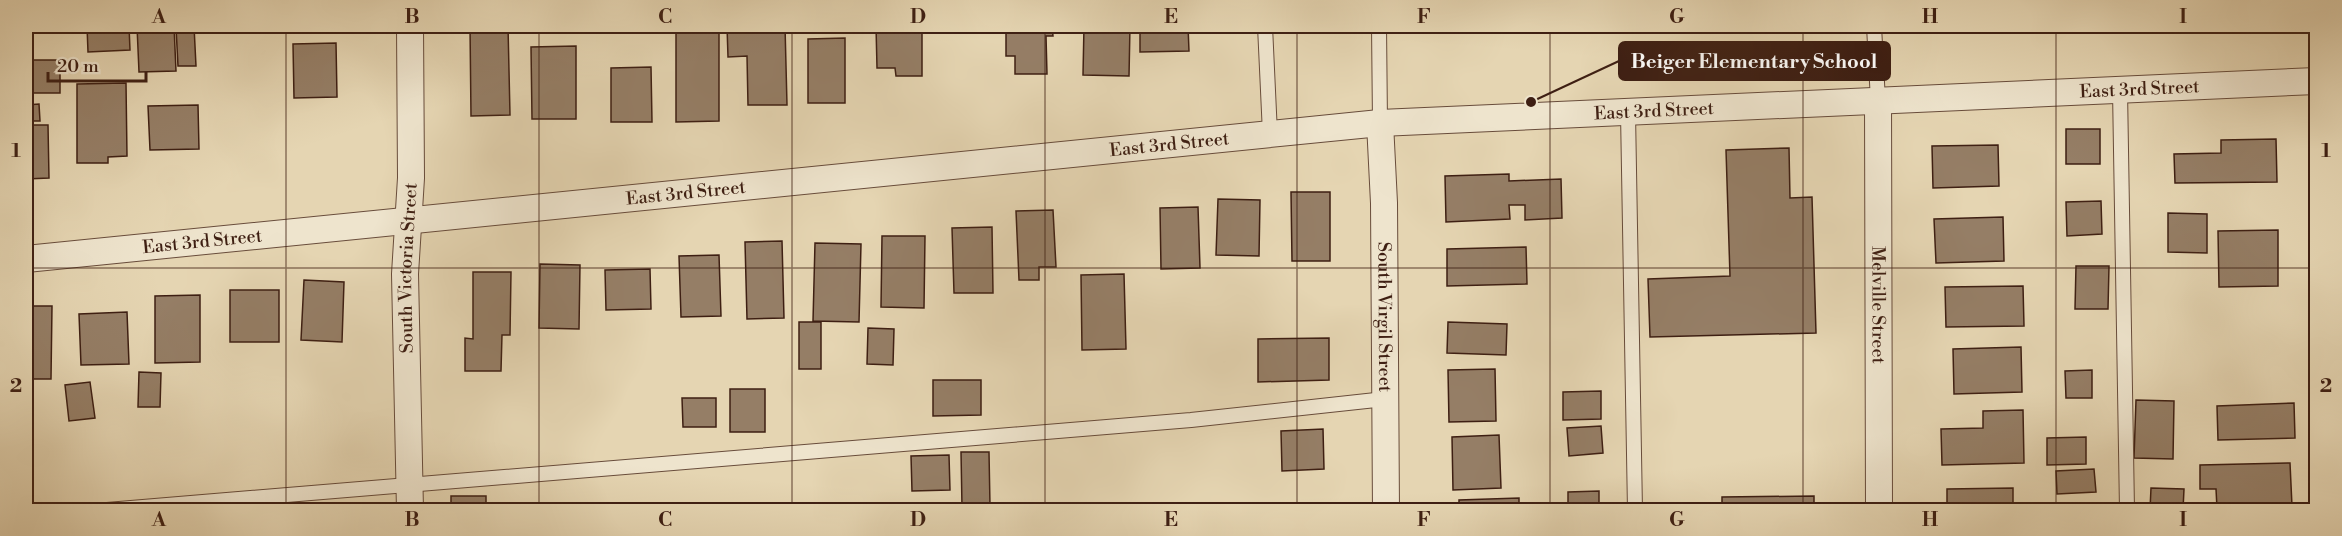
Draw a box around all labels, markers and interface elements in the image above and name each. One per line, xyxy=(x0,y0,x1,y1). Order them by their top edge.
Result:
text: A xyxy=(151,5,167,30)
text: B xyxy=(404,5,420,30)
text: C xyxy=(658,5,672,30)
text: D xyxy=(910,5,926,30)
text: E xyxy=(1164,5,1178,30)
text: F xyxy=(1417,5,1431,30)
text: G xyxy=(1669,5,1685,30)
text: H xyxy=(1922,5,1939,30)
text: I xyxy=(2179,5,2187,30)
callout: Beiger Elementary School xyxy=(1619,42,1890,80)
scale bar xyxy=(48,45,146,83)
text: Beiger Elementary School xyxy=(1631,50,1878,75)
text: 20 m xyxy=(57,55,99,78)
street label: East 3rd Street xyxy=(2079,75,2201,104)
street label: East 3rd Street xyxy=(1593,97,1715,125)
street label: East 3rd Street xyxy=(1108,127,1231,162)
text: 1 xyxy=(11,139,21,164)
text: 1 xyxy=(2321,139,2331,164)
street label: East 3rd Street xyxy=(625,176,747,211)
street label: South Victoria Street xyxy=(394,182,423,354)
street label: East 3rd Street xyxy=(141,224,264,259)
street label: South Virgil Street xyxy=(1372,242,1396,393)
street label: Melville Street xyxy=(1866,246,1890,365)
text: 2 xyxy=(10,374,22,399)
text: 2 xyxy=(2320,374,2332,399)
text: A xyxy=(151,508,167,533)
text: B xyxy=(404,508,420,533)
text: C xyxy=(658,508,672,533)
text: D xyxy=(910,508,926,533)
text: E xyxy=(1164,508,1178,533)
text: F xyxy=(1417,508,1431,533)
text: G xyxy=(1669,508,1685,533)
text: H xyxy=(1922,508,1939,533)
text: I xyxy=(2179,508,2187,533)

